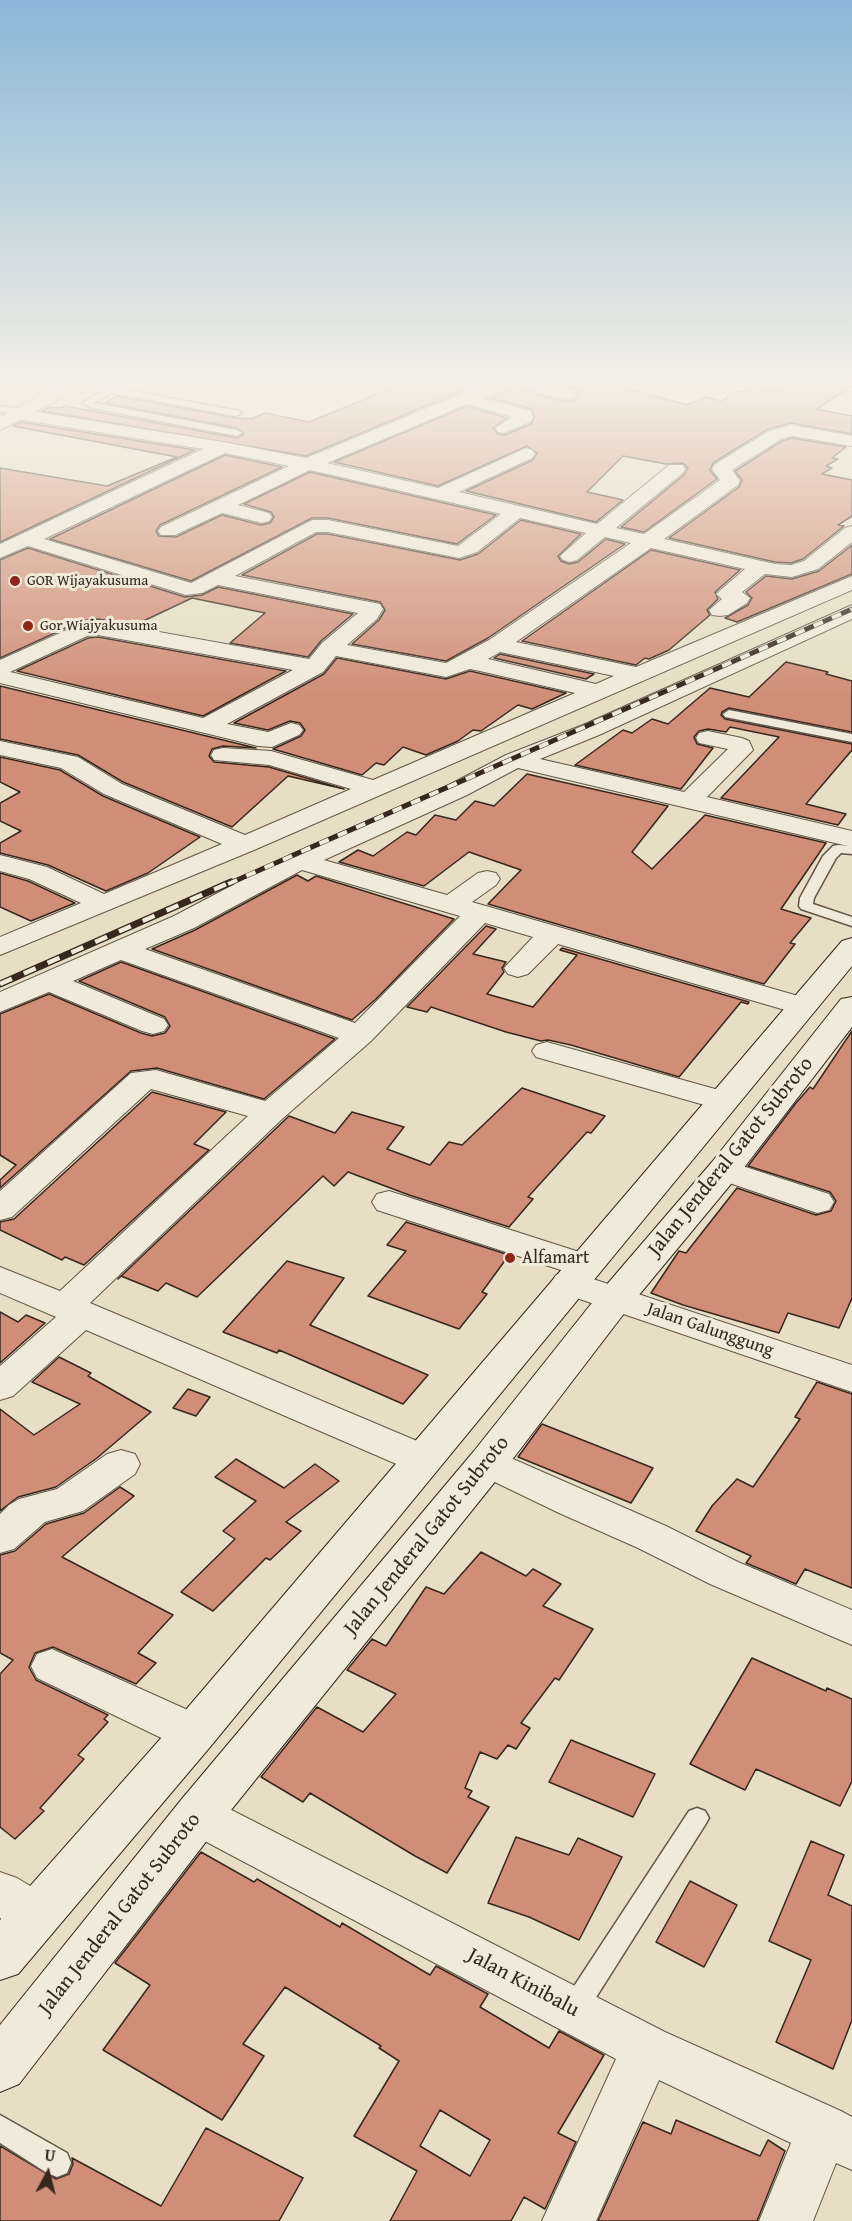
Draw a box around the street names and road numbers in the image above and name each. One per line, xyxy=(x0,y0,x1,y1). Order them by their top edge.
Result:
street label: Jalan Jenderal Gatot Subroto xyxy=(643,1052,819,1262)
street label: Jalan Galunggung xyxy=(644,1298,776,1362)
street label: Jalan Jenderal Gatot Subroto xyxy=(339,1431,515,1641)
street label: Jalan Jenderal Gatot Subroto xyxy=(33,1808,207,2020)
street label: Jalan Kinibalu xyxy=(463,1943,583,2023)

